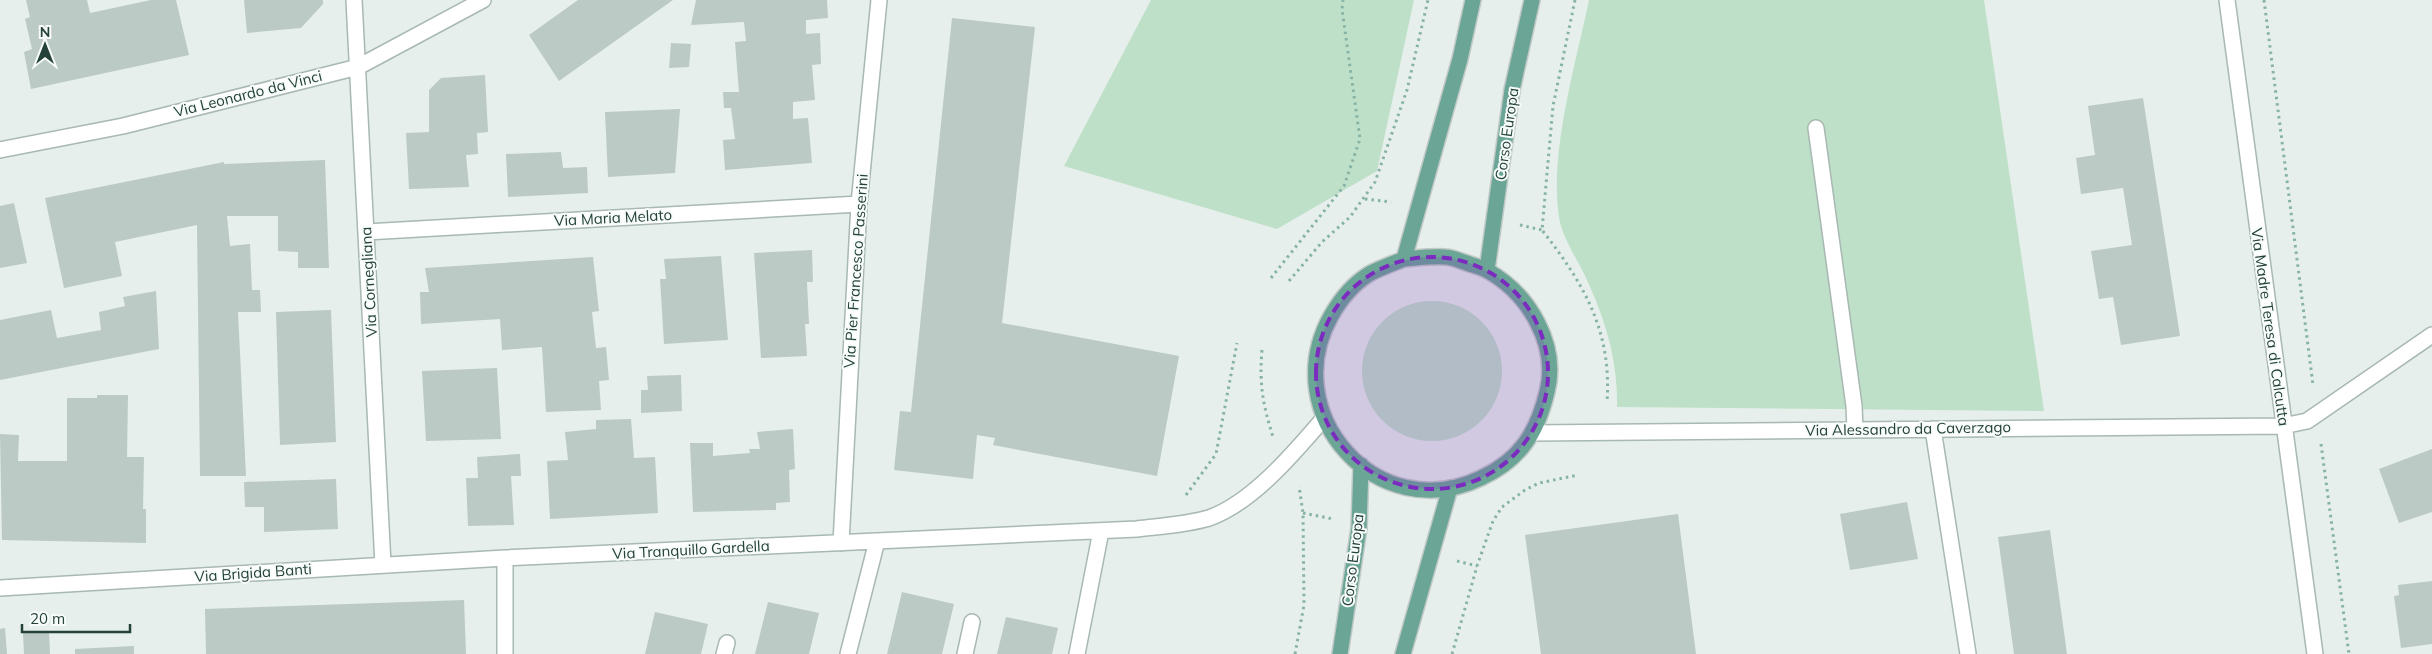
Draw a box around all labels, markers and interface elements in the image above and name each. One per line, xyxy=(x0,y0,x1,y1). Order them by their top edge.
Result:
north arrow xyxy=(20,20,70,70)
text: N xyxy=(40,23,50,41)
street label: Via Leonardo da Vinci xyxy=(172,66,324,121)
street label: Corso Europa xyxy=(1491,87,1522,181)
street label: Via Pier Francesco Passerini xyxy=(839,173,872,369)
street label: Via Maria Melato xyxy=(554,205,672,230)
street label: Via Cornegliana xyxy=(356,226,381,338)
street label: Via Madre Teresa di Calcutta xyxy=(2247,227,2294,427)
street label: Via Alessandro da Caverzago xyxy=(1805,417,2011,440)
street label: Corso Europa xyxy=(1337,513,1368,607)
street label: Via Tranquillo Gardella xyxy=(612,536,770,563)
street label: Via Brigida Banti xyxy=(194,559,312,586)
scale bar xyxy=(22,602,130,634)
text: 20 m xyxy=(30,609,65,628)

